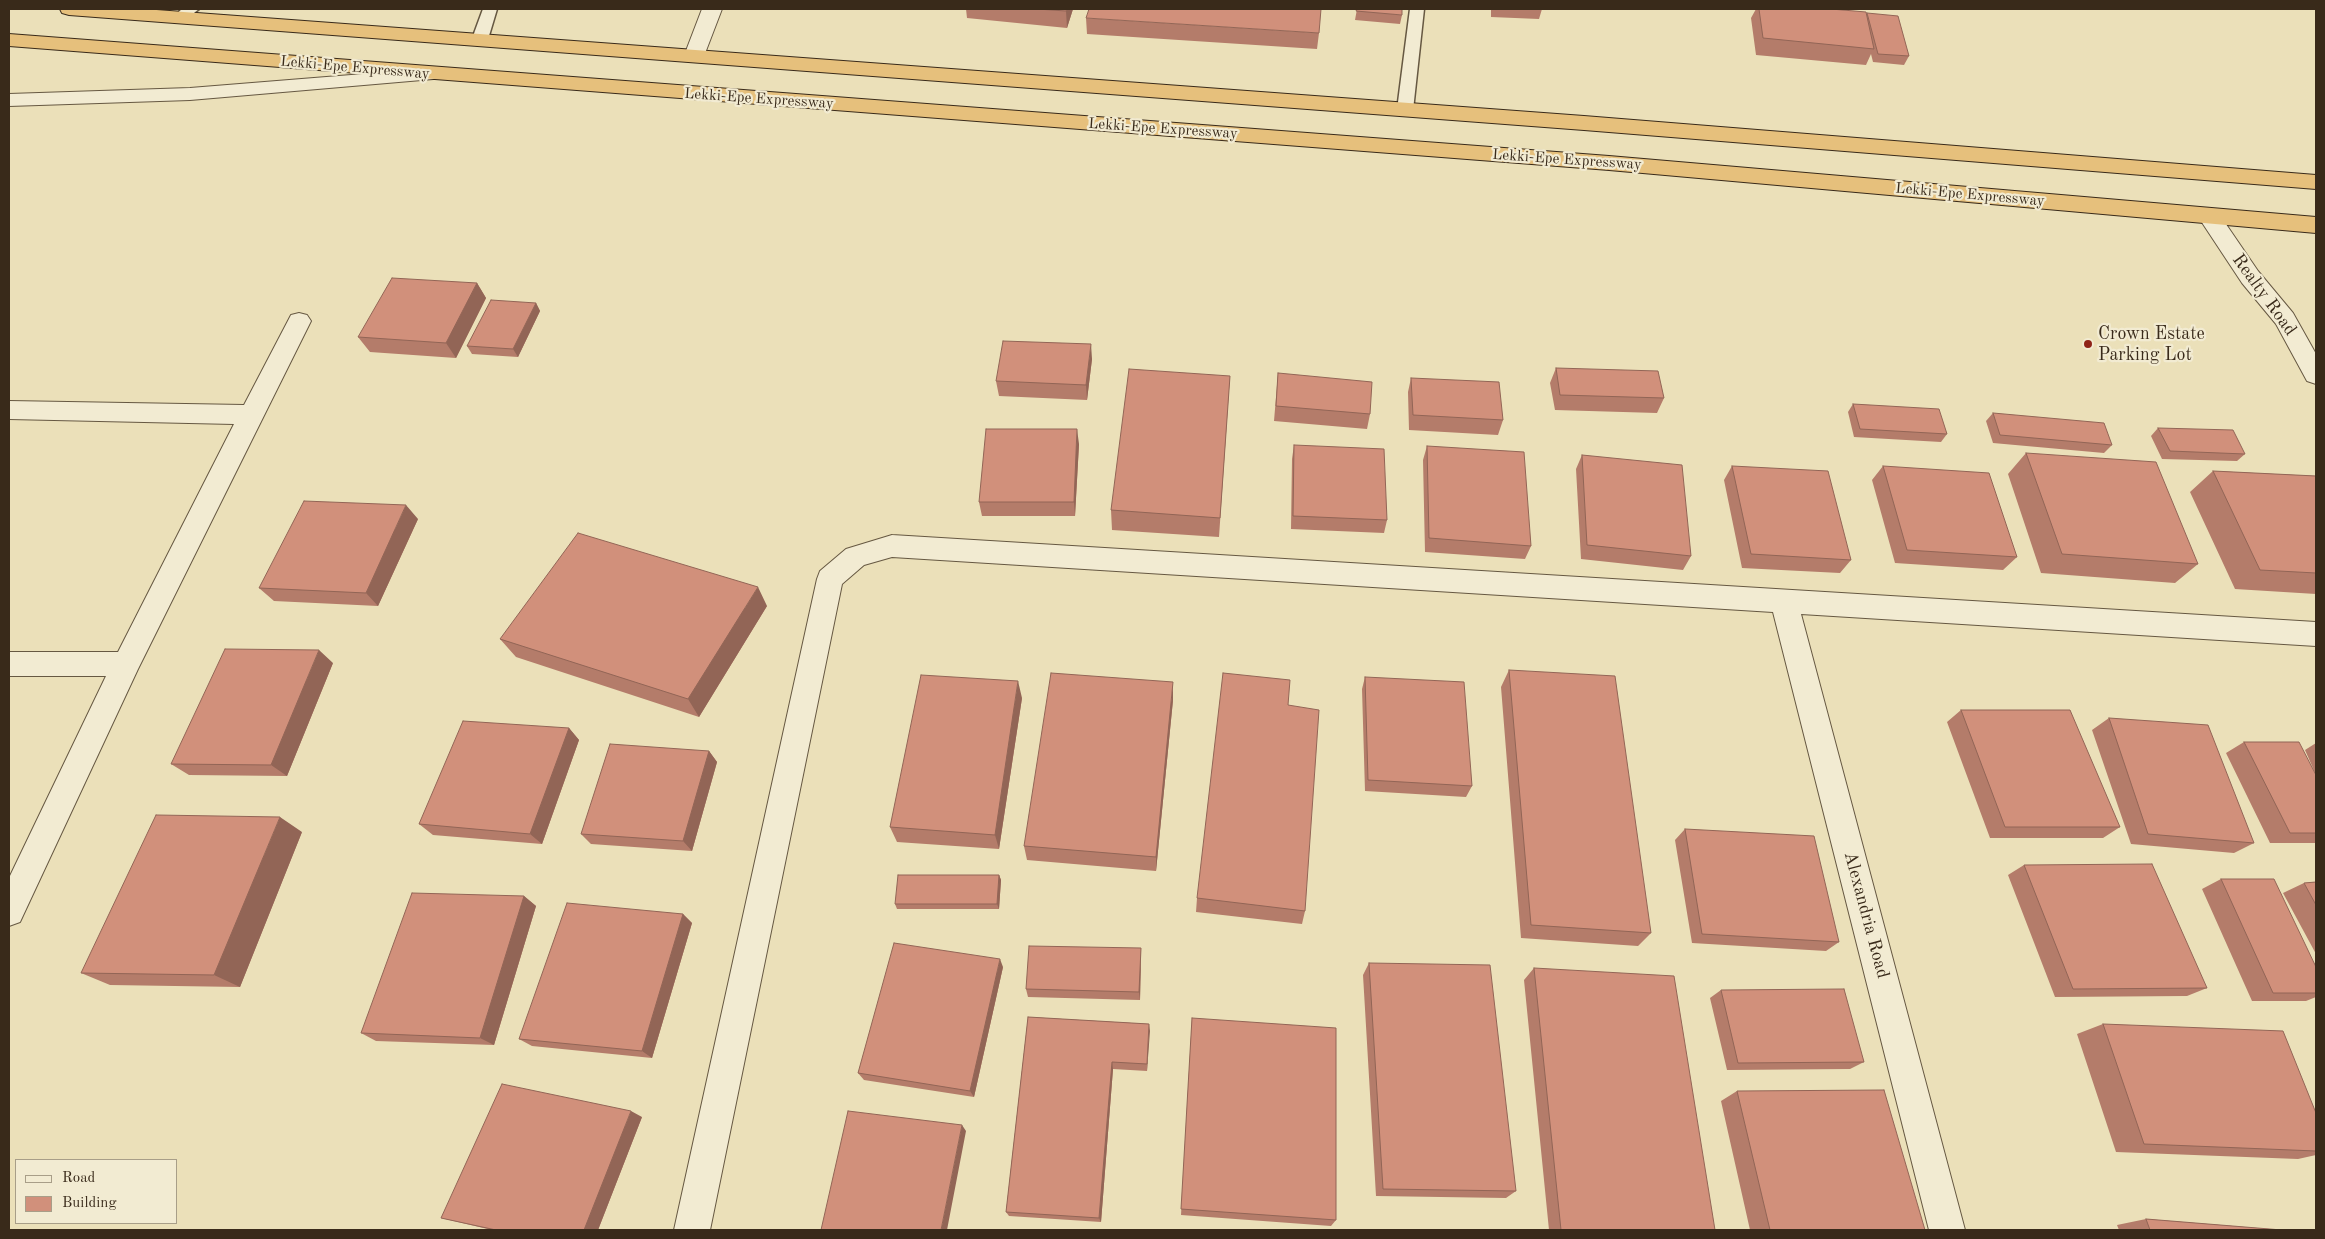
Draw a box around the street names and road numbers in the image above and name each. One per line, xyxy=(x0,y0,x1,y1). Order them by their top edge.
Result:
street label: Lekki-Epe Expressway xyxy=(280,53,430,83)
street label: Lekki-Epe Expressway xyxy=(684,85,834,113)
street label: Lekki-Epe Expressway xyxy=(1088,115,1238,143)
street label: Lekki-Epe Expressway xyxy=(1492,146,1642,174)
street label: Lekki-Epe Expressway xyxy=(1895,180,2045,210)
street label: Realty Road xyxy=(2227,250,2301,340)
street label: Alexandria Road xyxy=(1839,849,1893,981)

